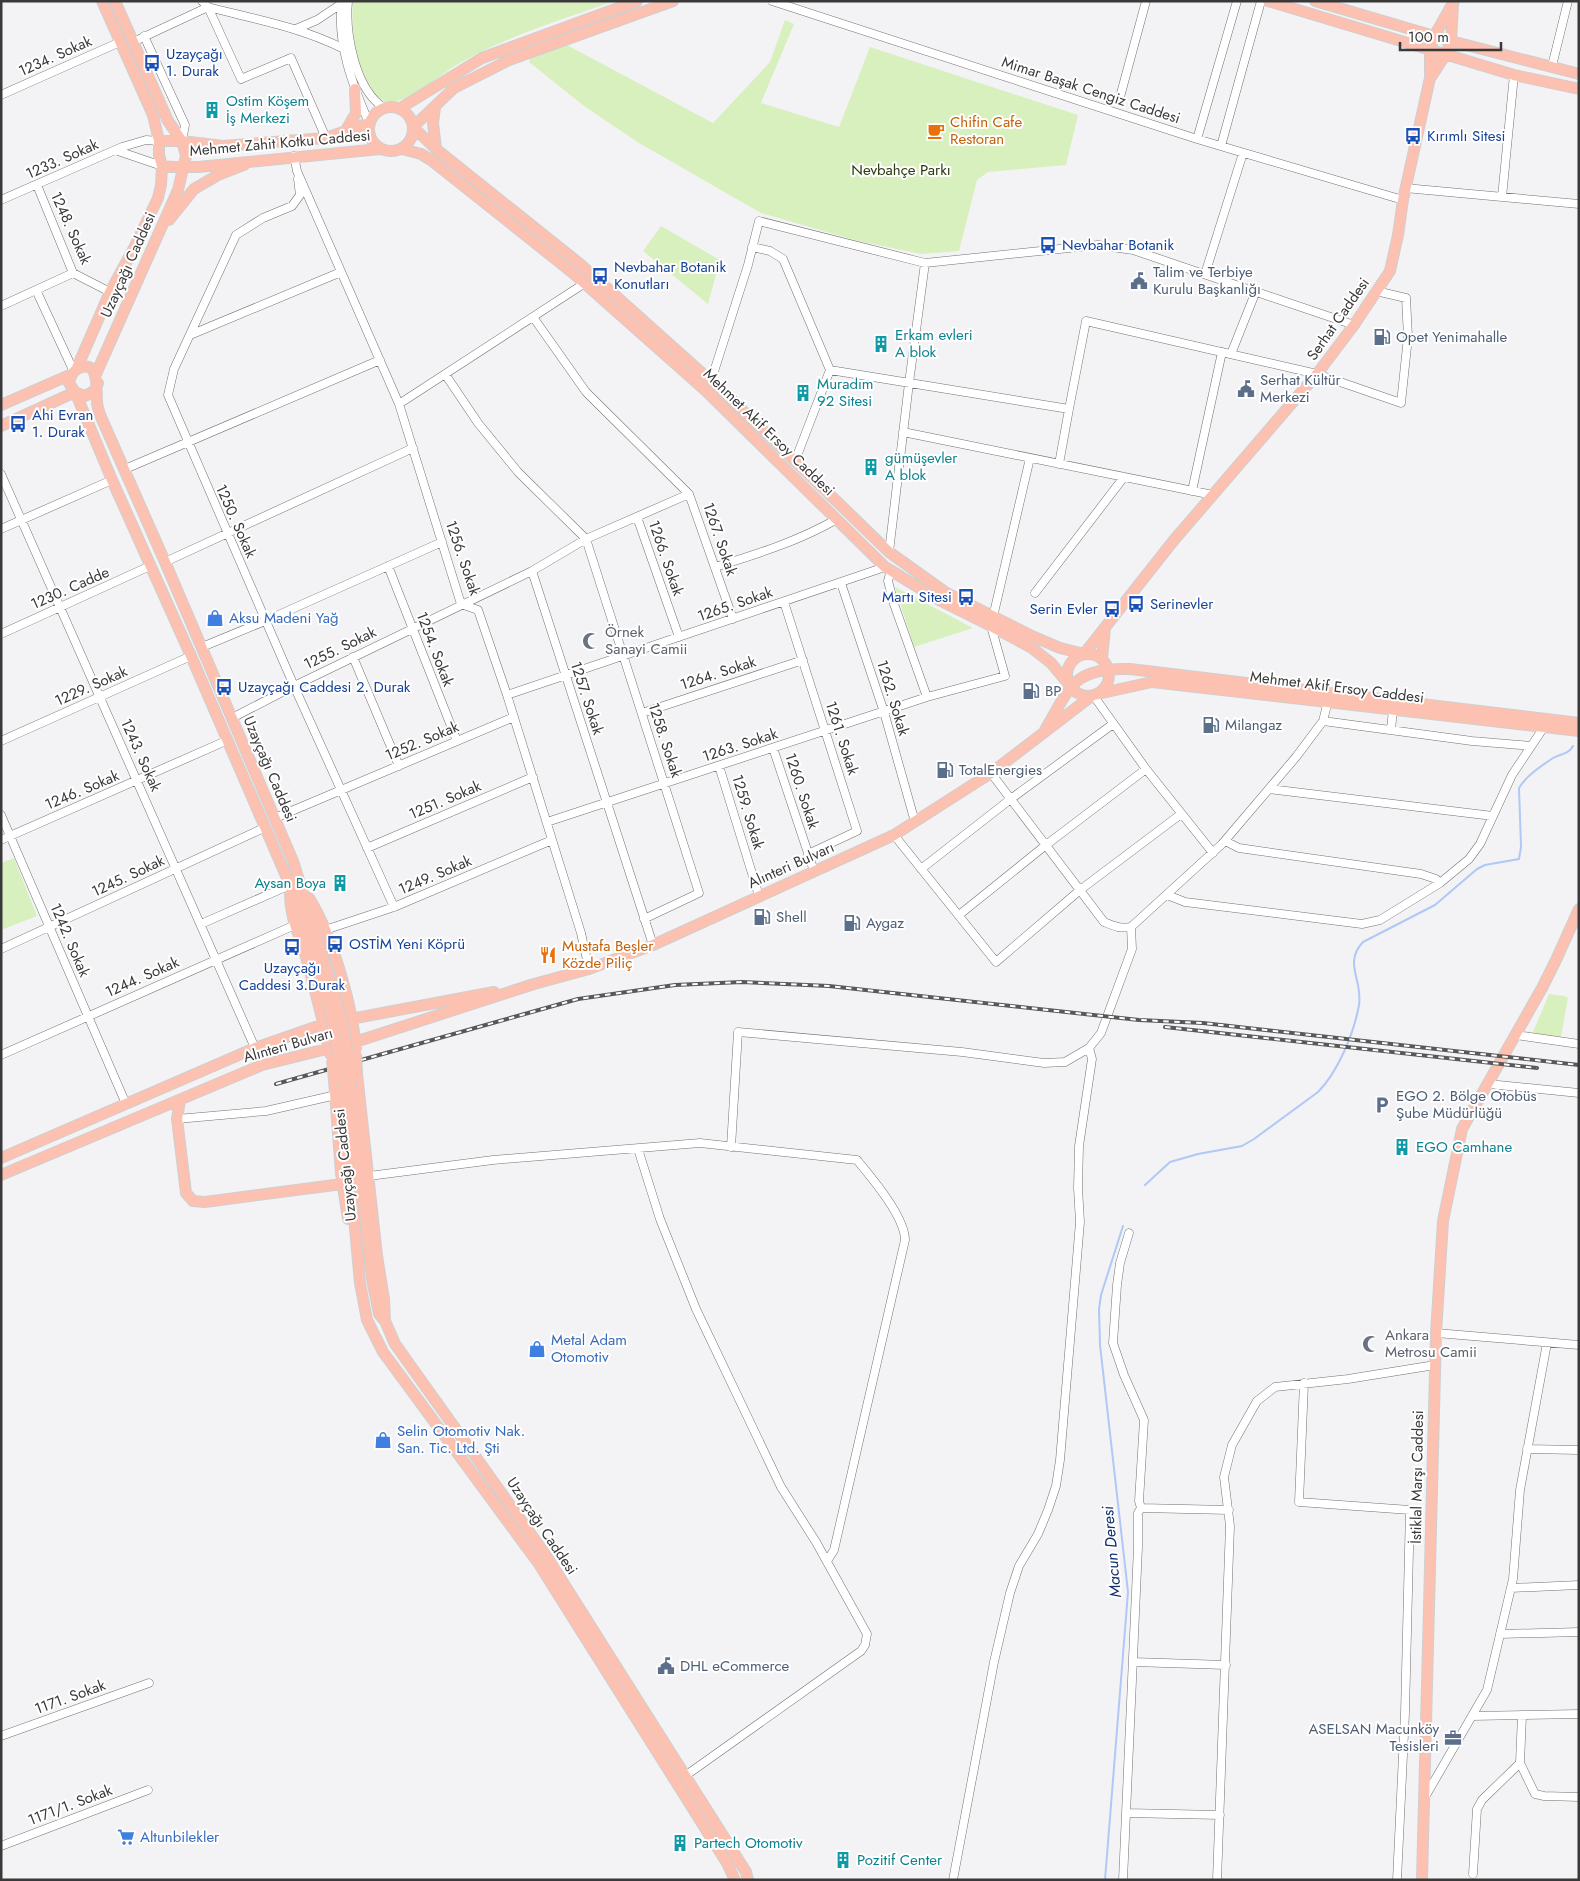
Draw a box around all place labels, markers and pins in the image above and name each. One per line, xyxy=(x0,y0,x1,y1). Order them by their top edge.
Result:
place label: Uzayçağı 1. Durak xyxy=(166,43,223,82)
bus stop icon: Uzayçağı 1. Durak xyxy=(142,53,162,73)
place label: Ostim Köşem İş Merkezi xyxy=(226,90,309,129)
building icon: Ostim Köşem İş Merkezi xyxy=(202,100,222,120)
place label: Chifin Cafe Restoran xyxy=(950,111,1022,150)
cafe icon: Chifin Cafe Restoran xyxy=(926,121,946,141)
place label: Kırımlı Sitesi xyxy=(1427,125,1505,147)
bus stop icon: Kırımlı Sitesi xyxy=(1403,126,1423,146)
place label: Nevbahar Botanik xyxy=(1062,234,1174,256)
bus stop icon: Nevbahar Botanik xyxy=(1038,235,1058,255)
place label: Nevbahar Botanik Konutları xyxy=(614,256,726,295)
place label: Talim ve Terbiye Kurulu Başkanlığı xyxy=(1153,261,1261,300)
bus stop icon: Nevbahar Botanik Konutları xyxy=(590,266,610,286)
public building icon: Talim ve Terbiye Kurulu Başkanlığı xyxy=(1129,271,1149,291)
place label: Erkam evleri A blok xyxy=(895,324,973,363)
place label: Opet Yenimahalle xyxy=(1396,326,1508,348)
fuel station icon: Opet Yenimahalle xyxy=(1372,327,1392,347)
building icon: Erkam evleri A blok xyxy=(871,334,891,354)
place label: Serhat Kültür Merkezi xyxy=(1260,369,1342,408)
place label: Muradım 92 Sitesi xyxy=(817,373,874,412)
public building icon: Serhat Kültür Merkezi xyxy=(1236,379,1256,399)
building icon: Muradım 92 Sitesi xyxy=(793,383,813,403)
place label: Ahi Evran 1. Durak xyxy=(32,404,93,443)
bus stop icon: Ahi Evran 1. Durak xyxy=(8,414,28,434)
place label: gümüşevler A blok xyxy=(885,447,958,486)
building icon: gümüşevler A blok xyxy=(861,457,881,477)
place label: Martı Sitesi xyxy=(882,586,952,608)
bus stop icon: Martı Sitesi xyxy=(956,587,976,607)
place label: Serinevler xyxy=(1150,593,1214,615)
bus stop icon: Serinevler xyxy=(1126,594,1146,614)
place label: Serin Evler xyxy=(1029,598,1099,620)
bus stop icon: Serin Evler xyxy=(1102,599,1122,619)
place label: Aksu Madeni Yağ xyxy=(229,607,339,629)
shop icon: Aksu Madeni Yağ xyxy=(205,608,225,628)
place label: Örnek Sanayi Camii xyxy=(605,621,687,660)
mosque icon: Örnek Sanayi Camii xyxy=(581,631,601,651)
place label: Uzayçağı Caddesi 2. Durak xyxy=(238,676,411,698)
bus stop icon: Uzayçağı Caddesi 2. Durak xyxy=(214,677,234,697)
place label: BP xyxy=(1045,680,1062,702)
fuel station icon: BP xyxy=(1021,681,1041,701)
place label: Milangaz xyxy=(1225,714,1282,736)
fuel station icon: Milangaz xyxy=(1201,715,1221,735)
place label: TotalEnergies xyxy=(959,759,1042,781)
fuel station icon: TotalEnergies xyxy=(935,760,955,780)
place label: Aysan Boya xyxy=(254,872,326,894)
building icon: Aysan Boya xyxy=(330,873,350,893)
place label: Shell xyxy=(776,906,807,928)
fuel station icon: Shell xyxy=(752,907,772,927)
place label: Aygaz xyxy=(866,912,904,934)
fuel station icon: Aygaz xyxy=(842,913,862,933)
place label: OSTİM Yeni Köprü xyxy=(349,933,465,955)
bus stop icon: OSTİM Yeni Köprü xyxy=(325,934,345,954)
place label: Mustafa Beşler Közde Piliç xyxy=(562,935,654,974)
bus stop icon: Uzayçağı Caddesi 3.Durak xyxy=(282,937,302,957)
restaurant icon: Mustafa Beşler Közde Piliç xyxy=(538,945,558,965)
place label: Uzayçağı Caddesi 3.Durak xyxy=(239,957,346,996)
place label: EGO 2. Bölge Otobüs Şube Müdürlüğü xyxy=(1396,1085,1537,1124)
parking icon: EGO 2. Bölge Otobüs Şube Müdürlüğü xyxy=(1372,1095,1392,1115)
place label: EGO Camhane xyxy=(1416,1136,1512,1158)
building icon: EGO Camhane xyxy=(1392,1137,1412,1157)
place label: Ankara Metrosu Camii xyxy=(1385,1324,1477,1363)
place label: Metal Adam Otomotiv xyxy=(551,1329,627,1368)
mosque icon: Ankara Metrosu Camii xyxy=(1361,1334,1381,1354)
shop icon: Metal Adam Otomotiv xyxy=(527,1339,547,1359)
place label: Selin Otomotiv Nak. San. Tic. Ltd. Şti xyxy=(397,1420,525,1459)
shop icon: Selin Otomotiv Nak. San. Tic. Ltd. Şti xyxy=(373,1430,393,1450)
place label: DHL eCommerce xyxy=(680,1655,790,1677)
public building icon: DHL eCommerce xyxy=(656,1656,676,1676)
place label: ASELSAN Macunköy Tesisleri xyxy=(1308,1718,1439,1757)
office icon: ASELSAN Macunköy Tesisleri xyxy=(1443,1728,1463,1748)
place label: Altunbilekler xyxy=(140,1826,220,1848)
supermarket icon: Altunbilekler xyxy=(116,1827,136,1847)
place label: Partech Otomotiv xyxy=(694,1832,803,1854)
building icon: Partech Otomotiv xyxy=(670,1833,690,1853)
place label: Pozitif Center xyxy=(857,1849,943,1871)
building icon: Pozitif Center xyxy=(833,1850,853,1870)

